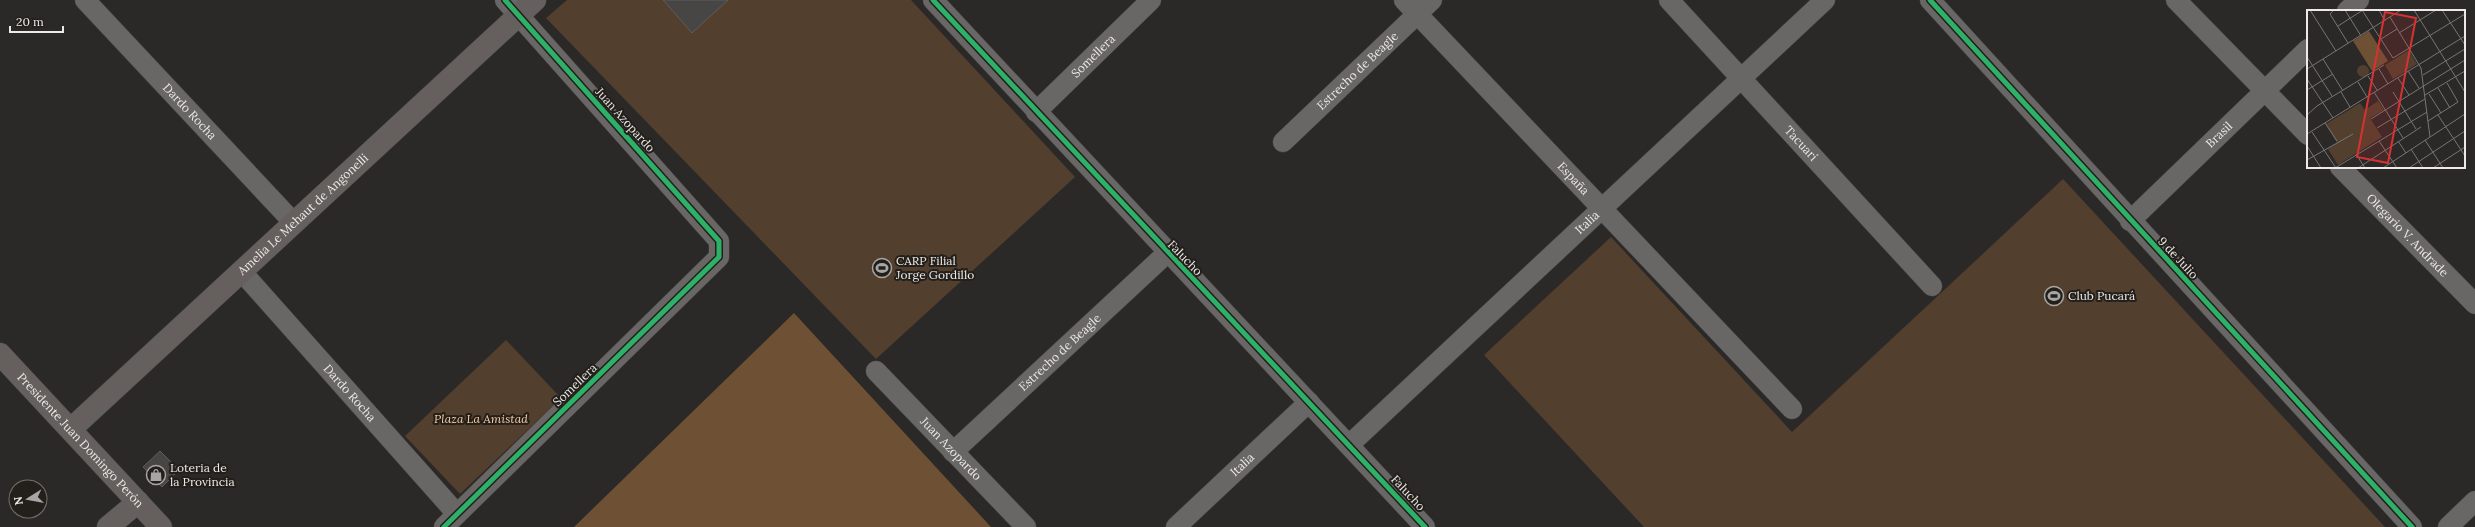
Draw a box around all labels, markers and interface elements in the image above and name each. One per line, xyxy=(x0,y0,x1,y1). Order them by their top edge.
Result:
scale bar xyxy=(10,8,63,34)
inset map xyxy=(2307,10,2465,168)
text: 20 m xyxy=(16,14,44,29)
street label: Estrecho de Beagle xyxy=(1313,28,1401,113)
street label: Somellera xyxy=(1068,31,1118,81)
street label: Dardo Rocha xyxy=(160,80,220,143)
street label: Juan Azopardo xyxy=(592,83,658,155)
street label: Brasil xyxy=(2202,118,2235,151)
street label: Tacuarí xyxy=(1782,123,1821,164)
street label: Amelia Le Mehaut de Angonelli xyxy=(234,150,371,279)
street label: España xyxy=(1554,158,1593,198)
street label: Olegario V. Andrade xyxy=(2364,190,2452,280)
street label: Italia xyxy=(1572,207,1602,237)
street label: 9 de Julio xyxy=(2155,233,2202,282)
street label: Falucho xyxy=(1165,237,1206,278)
place label: CARP Filial Jorge Gordillo xyxy=(895,253,974,282)
sports icon: CARP Filial Jorge Gordillo xyxy=(871,257,893,279)
sports icon: Club Pucará xyxy=(2043,285,2065,307)
place label: Club Pucará xyxy=(2068,288,2135,303)
street label: Estrecho de Beagle xyxy=(1015,310,1104,394)
street label: Somellera xyxy=(550,360,600,409)
street label: Dardo Rocha xyxy=(320,361,379,425)
street label: Presidente Juan Domingo Perón xyxy=(14,370,147,511)
park label: Plaza La Amistad xyxy=(434,411,528,426)
street label: Juan Azopardo xyxy=(917,413,985,483)
street label: Italia xyxy=(1227,449,1257,479)
place label: Loteria de la Provincia xyxy=(170,460,235,489)
shop icon: Loteria de la Provincia xyxy=(145,464,167,486)
street label: Falucho xyxy=(1388,472,1429,514)
north arrow xyxy=(8,479,48,519)
text: N xyxy=(10,495,26,506)

